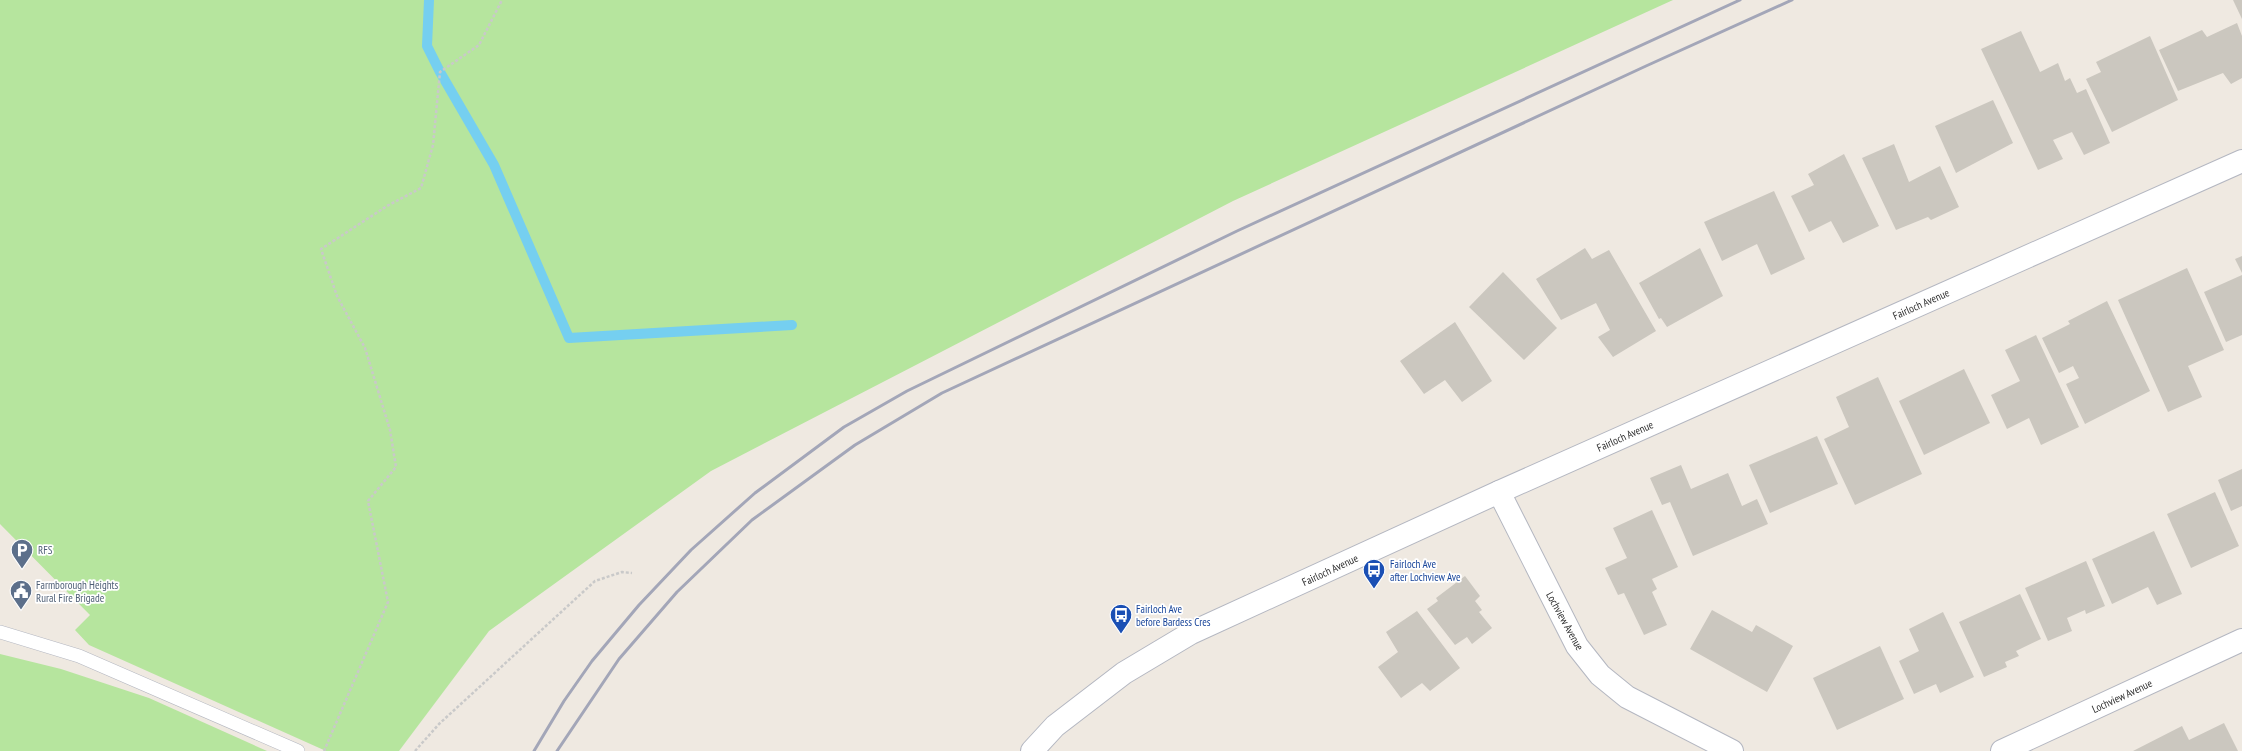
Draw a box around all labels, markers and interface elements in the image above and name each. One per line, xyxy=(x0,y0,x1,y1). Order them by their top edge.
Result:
street label: Fairloch Avenue xyxy=(1891,285,1952,323)
street label: Fairloch Avenue xyxy=(1595,417,1656,455)
parking icon: RFS xyxy=(9,537,35,570)
place label: RFS xyxy=(38,543,53,557)
street label: Fairloch Avenue xyxy=(1300,551,1361,589)
bus stop icon: Fairloch Ave after Lochview Ave xyxy=(1361,557,1387,590)
place label: Fairloch Ave after Lochview Ave xyxy=(1390,557,1461,584)
public building icon: Farmborough Heights Rural Fire Brigade xyxy=(8,578,34,611)
place label: Farmborough Heights Rural Fire Brigade xyxy=(36,578,119,605)
street label: Lochview Avenue xyxy=(1543,589,1587,653)
bus stop icon: Fairloch Ave before Bardess Cres xyxy=(1108,602,1134,635)
place label: Fairloch Ave before Bardess Cres xyxy=(1136,602,1211,629)
street label: Lochview Avenue xyxy=(2090,676,2155,716)

